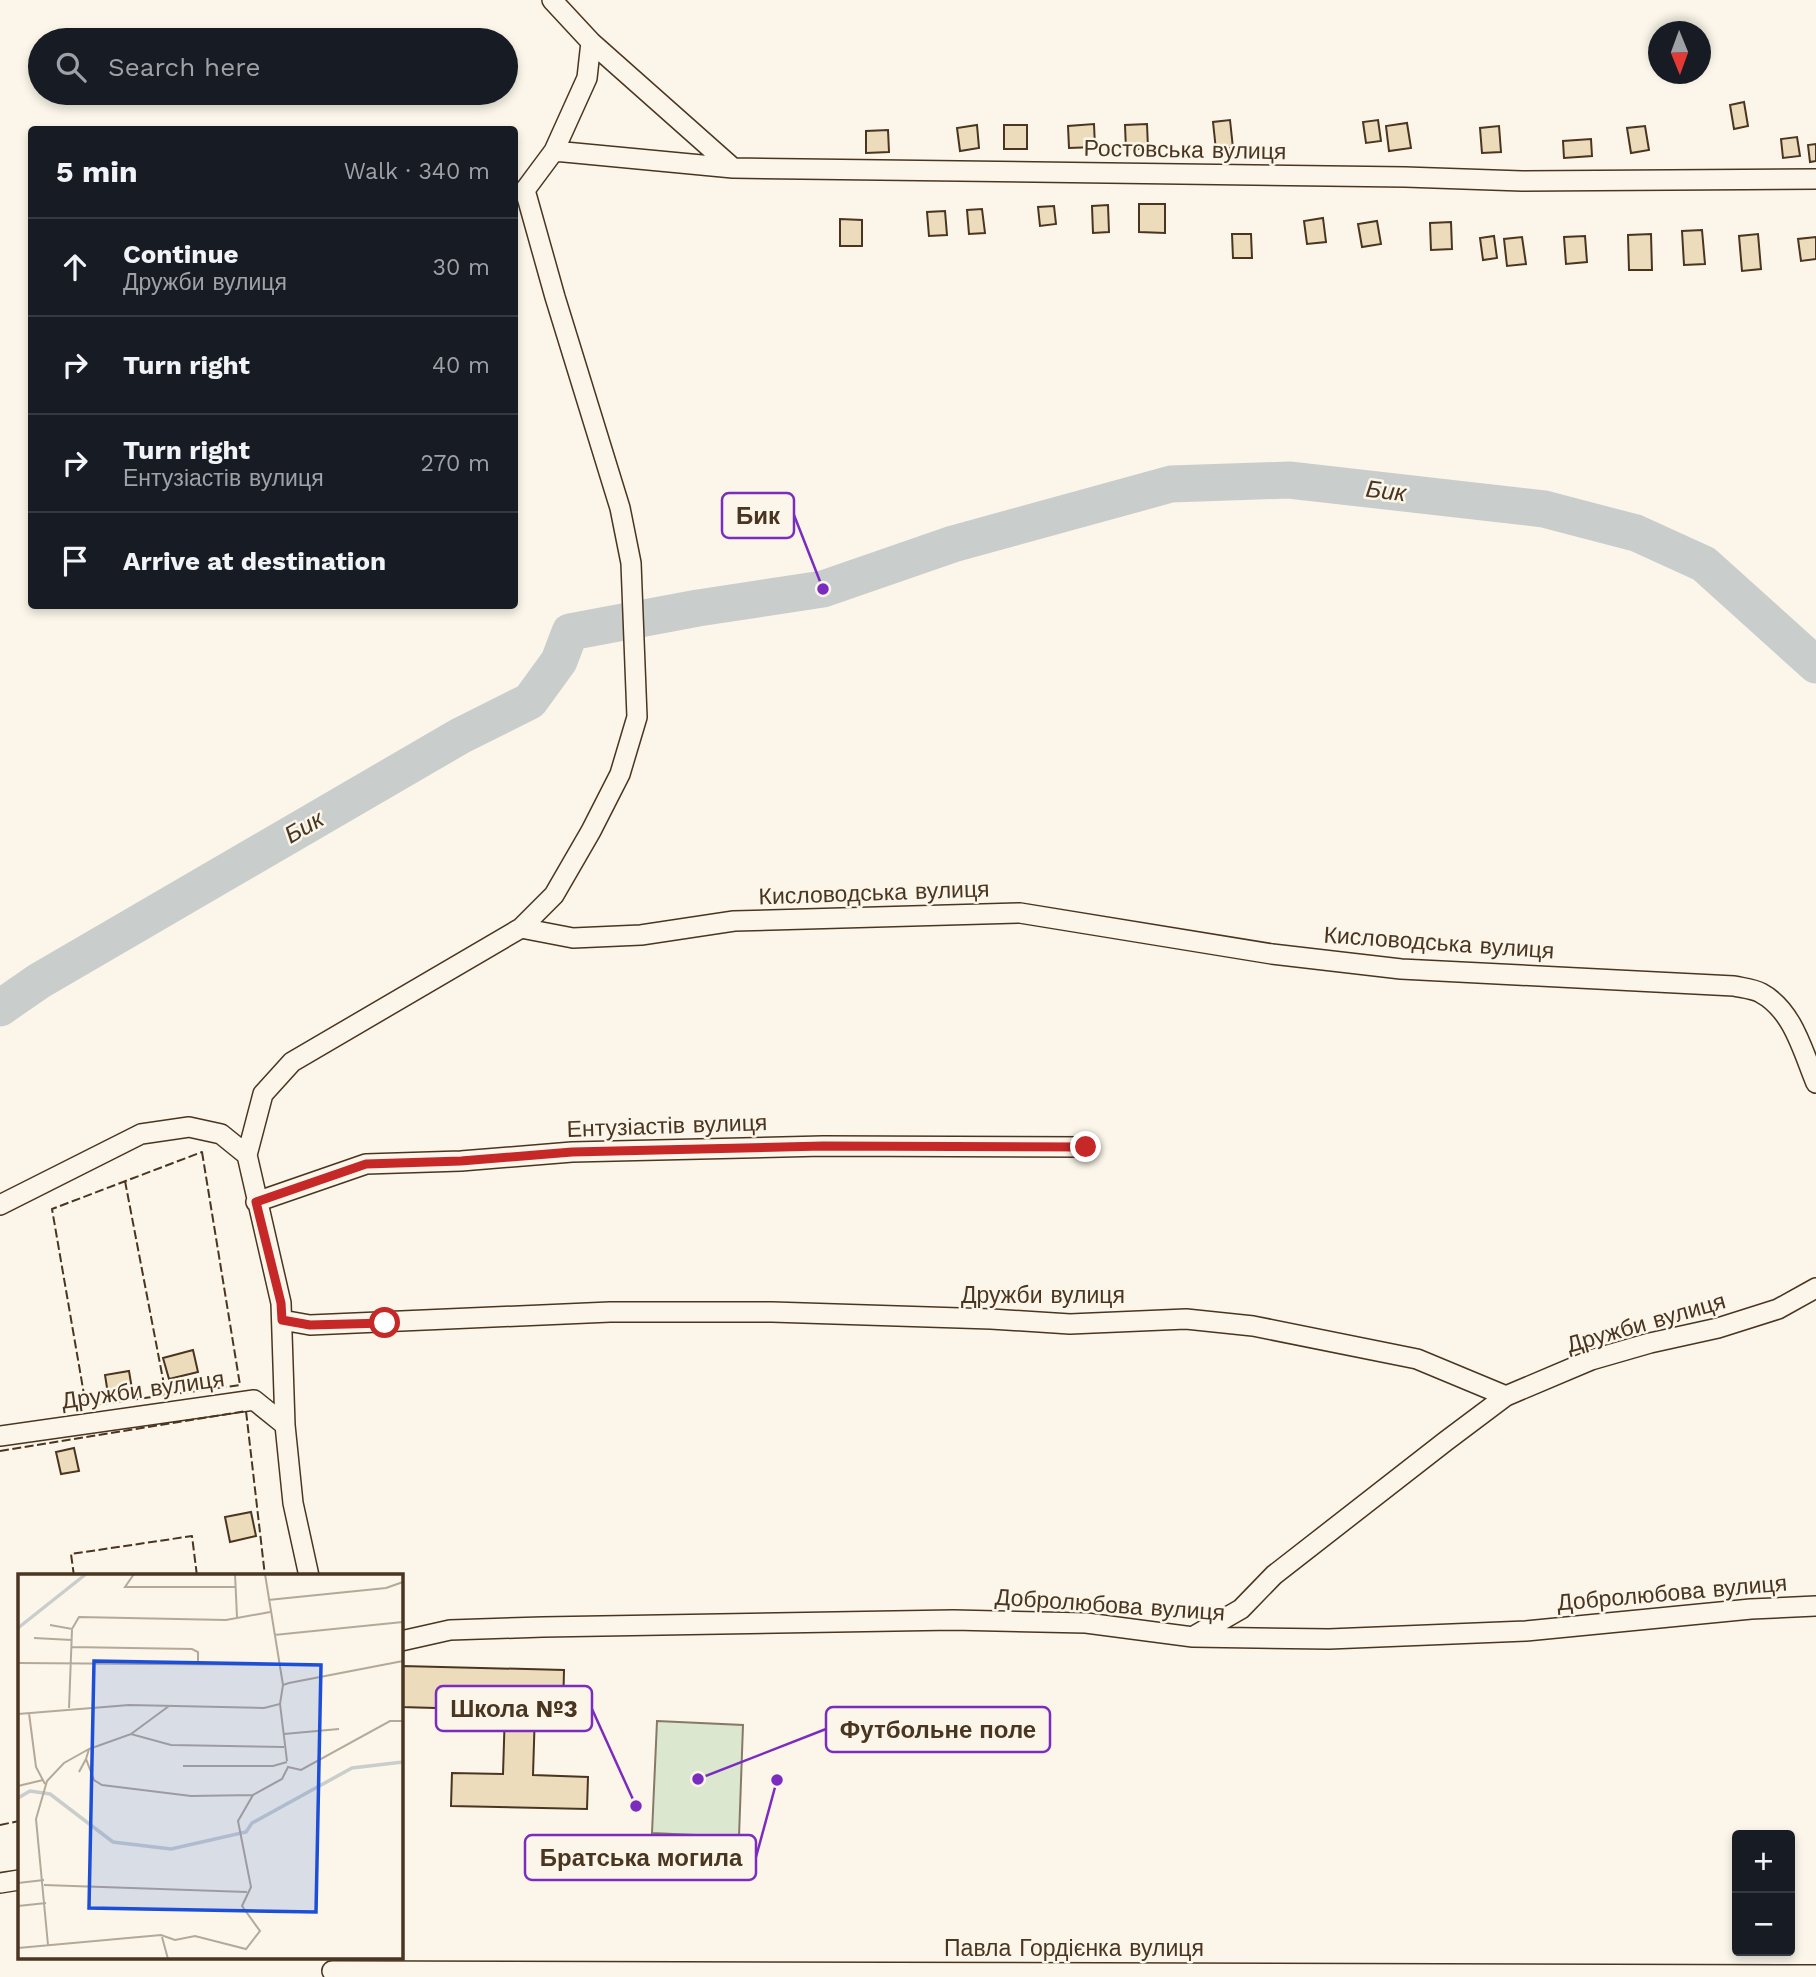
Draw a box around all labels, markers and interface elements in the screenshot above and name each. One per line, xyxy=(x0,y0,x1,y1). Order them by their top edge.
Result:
north arrow xyxy=(1648,21,1711,84)
search box xyxy=(28,28,518,105)
icon: search xyxy=(52,48,90,86)
text: Search here xyxy=(108,52,260,82)
street label: Ростовська вулиця xyxy=(1083,135,1287,165)
text: 5 min xyxy=(56,154,138,189)
text: Walk · 340 m xyxy=(344,158,490,185)
text: Continue xyxy=(123,239,239,269)
icon: ahead xyxy=(56,248,94,286)
text: 30 m xyxy=(433,254,490,281)
text: Дружби вулиця xyxy=(123,269,287,296)
icon: right xyxy=(56,346,94,384)
text: Turn right xyxy=(123,350,250,380)
text: 40 m xyxy=(432,352,490,379)
text: Turn right xyxy=(123,435,250,465)
icon: right xyxy=(56,444,94,482)
text: 270 m xyxy=(421,450,490,477)
text: Ентузіастів вулиця xyxy=(123,465,324,492)
water label: Бик xyxy=(1364,475,1409,508)
callout: Бик xyxy=(722,493,794,538)
text: Бик xyxy=(736,502,781,530)
icon: arrive xyxy=(56,542,94,580)
text: Arrive at destination xyxy=(123,546,386,576)
water label: Бик xyxy=(280,804,330,849)
street label: Кисловодська вулиця xyxy=(758,875,990,911)
street label: Кисловодська вулиця xyxy=(1323,921,1555,965)
street label: Ентузіастів вулиця xyxy=(566,1109,768,1143)
route end xyxy=(1070,1131,1101,1162)
street label: Дружби вулиця xyxy=(961,1282,1125,1309)
street label: Дружби вулиця xyxy=(1563,1287,1729,1359)
route start xyxy=(369,1307,400,1338)
street label: Дружби вулиця xyxy=(60,1365,226,1415)
street label: Добролюбова вулиця xyxy=(1556,1569,1788,1617)
inset map xyxy=(18,1574,402,1960)
street label: Добролюбова вулиця xyxy=(994,1583,1226,1627)
callout: Школа №3 xyxy=(436,1686,592,1731)
text: Школа №3 xyxy=(450,1695,578,1723)
callout: Футбольне поле xyxy=(826,1707,1050,1752)
text: Футбольне поле xyxy=(840,1716,1036,1744)
map controls xyxy=(1732,1830,1795,1956)
button: + xyxy=(1732,1830,1795,1893)
callout: Братська могила xyxy=(525,1835,756,1880)
text: Братська могила xyxy=(540,1844,743,1872)
button: − xyxy=(1732,1893,1795,1956)
street label: Павла Гордієнка вулиця xyxy=(944,1935,1204,1962)

